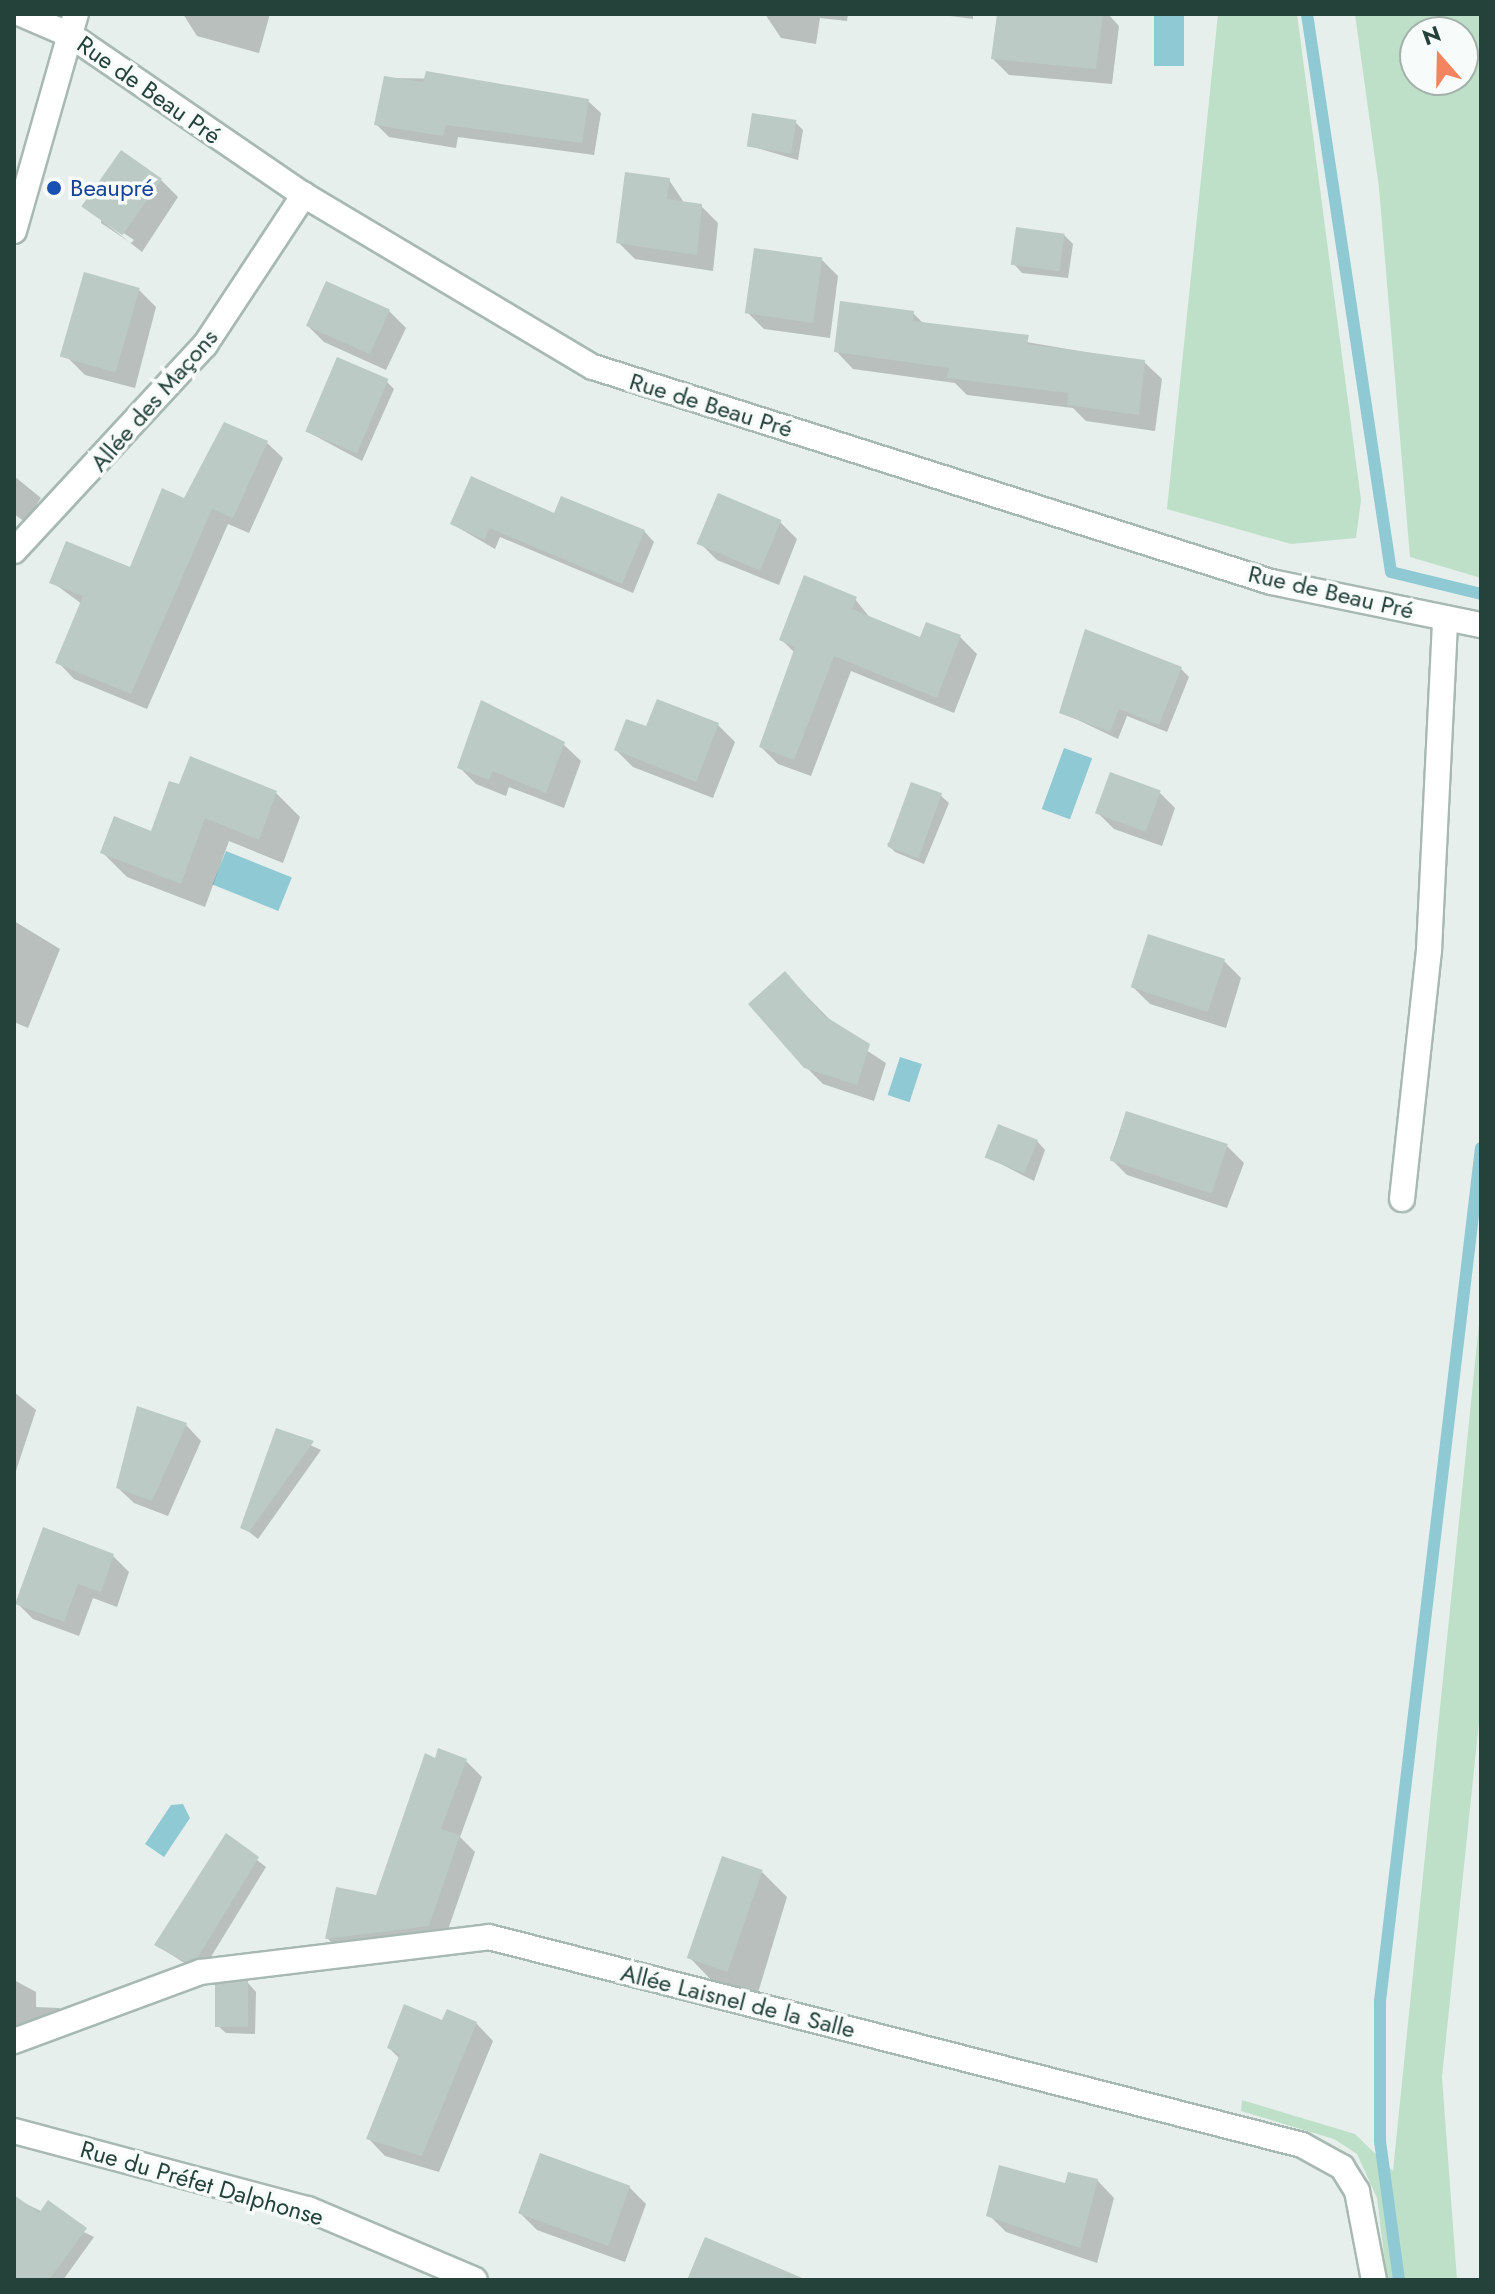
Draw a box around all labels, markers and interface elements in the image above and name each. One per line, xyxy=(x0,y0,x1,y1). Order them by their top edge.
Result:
north arrow xyxy=(1399,16,1479,96)
text: N xyxy=(1418,17,1445,53)
street label: Rue de Beau Pré xyxy=(72,30,226,150)
place label: Beaupré xyxy=(70,174,154,202)
marker: Beaupré xyxy=(45,179,63,197)
street label: Allée des Maçons xyxy=(84,323,224,477)
street label: Rue de Beau Pré xyxy=(626,367,796,443)
street label: Rue de Beau Pré xyxy=(1246,559,1416,625)
street label: Allée Laisnel de la Salle xyxy=(618,1958,858,2044)
street label: Rue du Préfet Dalphonse xyxy=(77,2134,327,2232)

